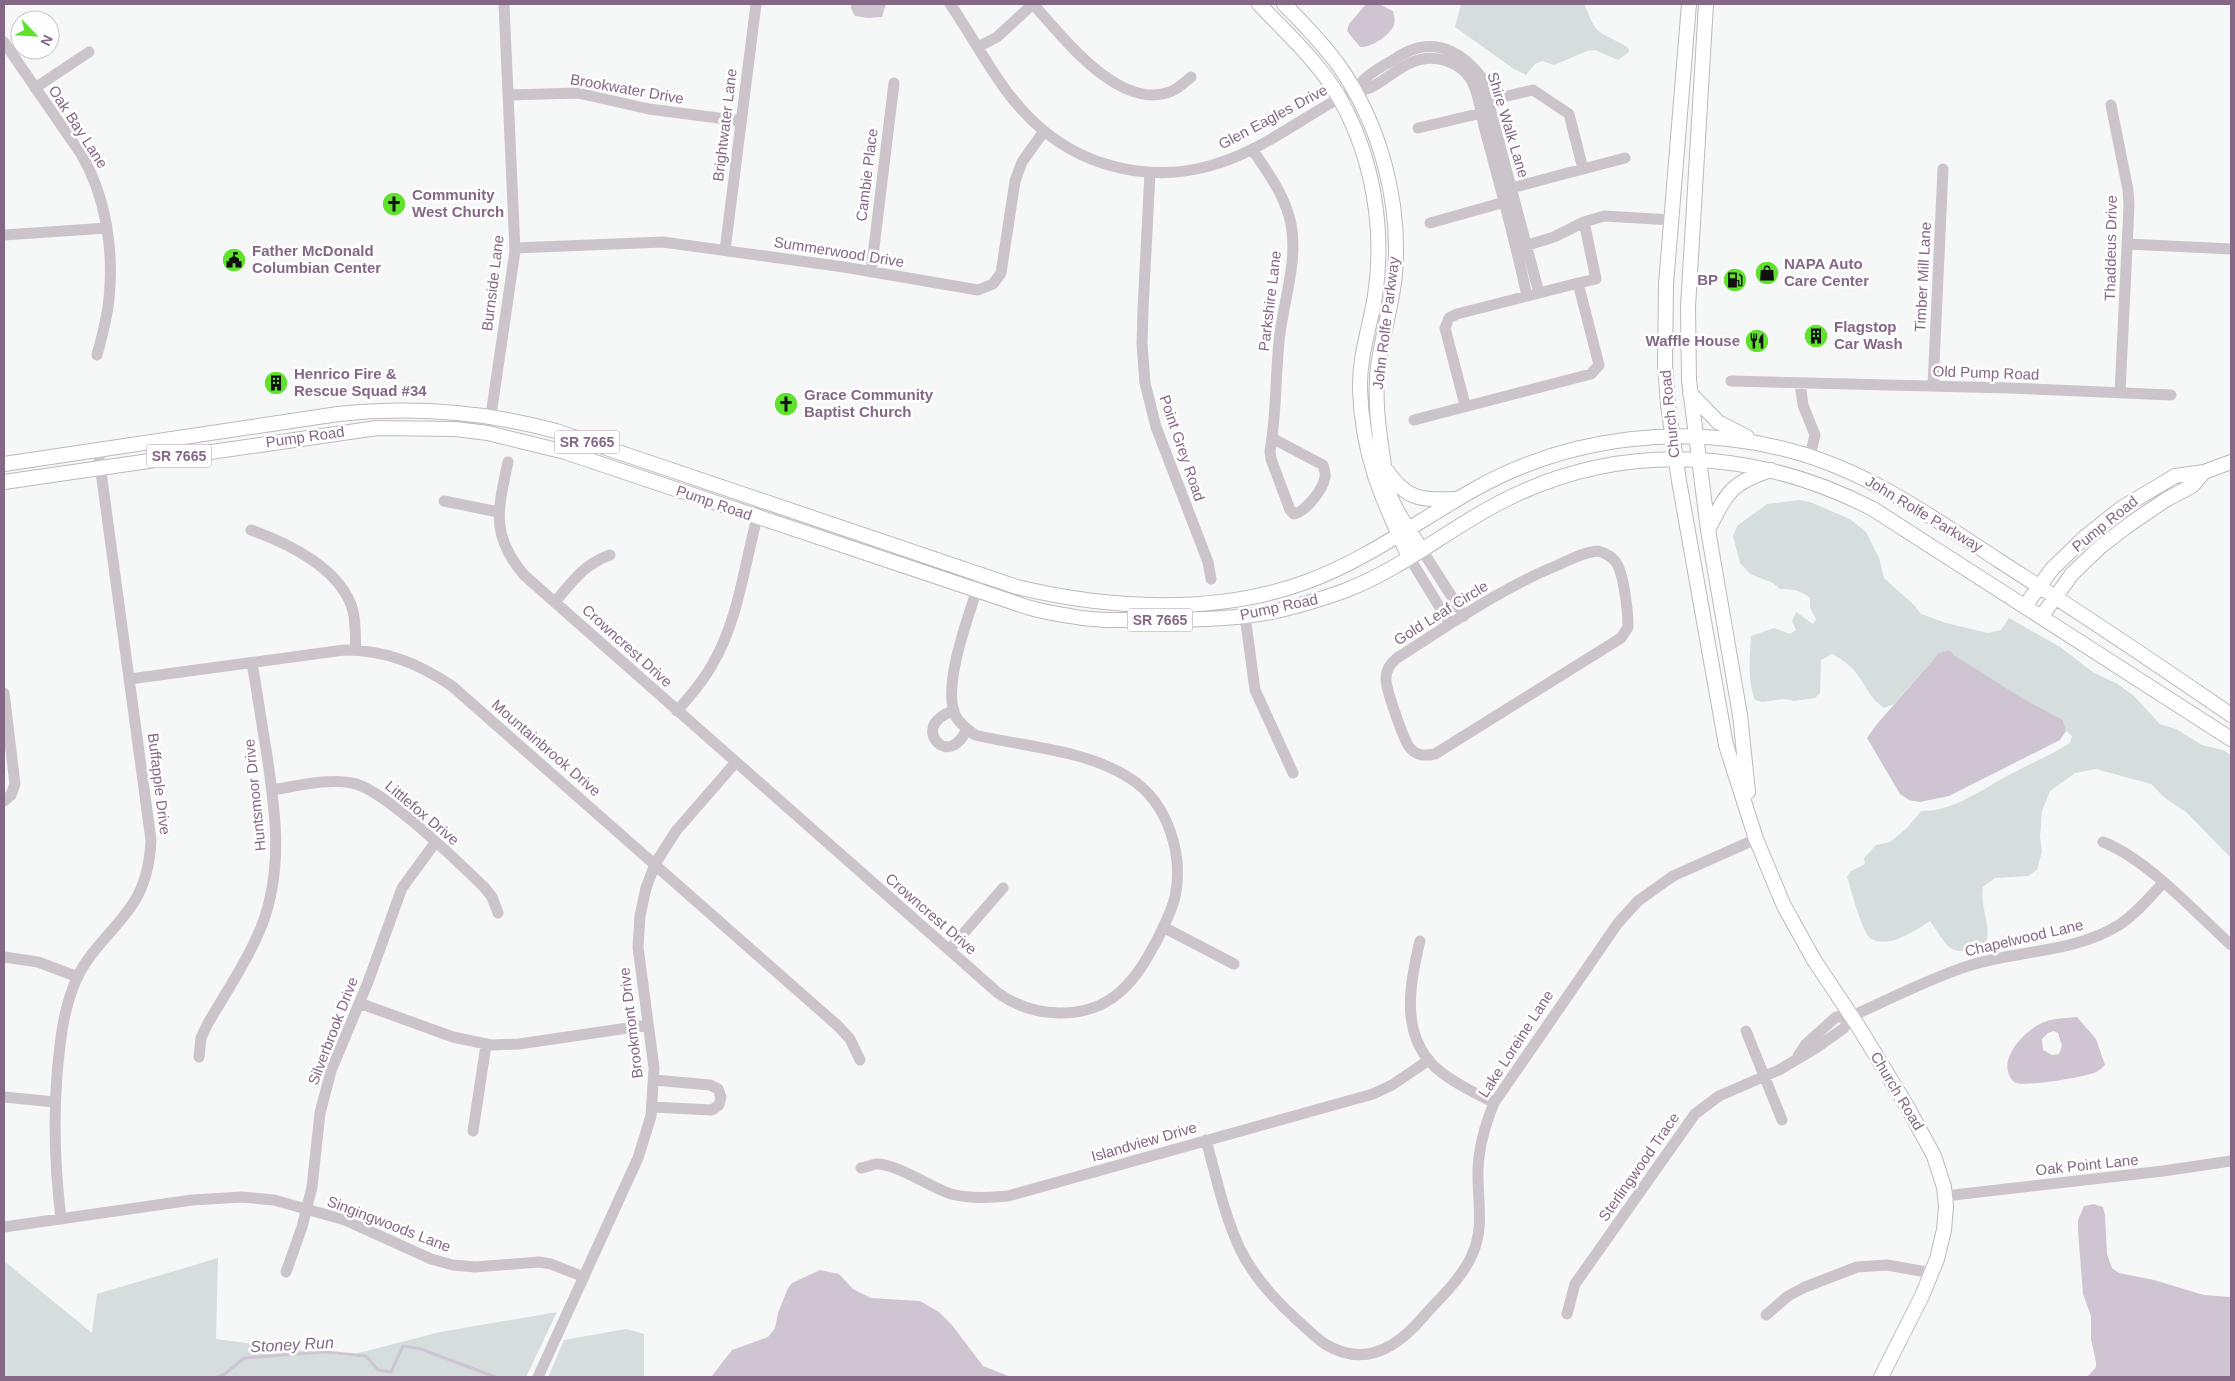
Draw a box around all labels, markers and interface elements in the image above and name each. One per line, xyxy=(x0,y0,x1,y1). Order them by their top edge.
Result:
north arrow xyxy=(10,10,60,60)
text: N xyxy=(37,33,56,48)
street label: Brightwater Lane xyxy=(709,68,740,182)
street label: Brookwater Drive xyxy=(569,70,685,107)
street label: Shire Walk Lane xyxy=(1484,70,1533,180)
street label: Glen Eagles Drive xyxy=(1215,81,1330,152)
street label: Oak Bay Lane xyxy=(45,82,111,171)
street label: Cambie Place xyxy=(852,128,881,222)
place label: Community West Church xyxy=(412,186,504,220)
church icon: Community West Church xyxy=(381,191,407,217)
street label: Thaddeus Drive xyxy=(2101,195,2120,301)
street label: Timber Mill Lane xyxy=(1911,221,1934,332)
street label: Summerwood Drive xyxy=(773,233,905,270)
street label: Burnside Lane xyxy=(478,234,507,332)
place label: Father McDonald Columbian Center xyxy=(252,242,381,276)
public building icon: Father McDonald Columbian Center xyxy=(221,247,247,273)
street label: Parkshire Lane xyxy=(1255,250,1284,352)
street label: John Rolfe Parkway xyxy=(1369,255,1402,390)
place label: NAPA Auto Care Center xyxy=(1784,255,1869,289)
shop icon: NAPA Auto Care Center xyxy=(1754,260,1780,286)
fuel station icon: BP xyxy=(1722,267,1748,293)
place label: BP xyxy=(1697,271,1718,288)
place label: Flagstop Car Wash xyxy=(1834,318,1903,352)
building icon: Flagstop Car Wash xyxy=(1803,323,1829,349)
restaurant icon: Waffle House xyxy=(1744,328,1770,354)
place label: Waffle House xyxy=(1646,332,1740,349)
street label: Old Pump Road xyxy=(1932,362,2040,383)
place label: Henrico Fire & Rescue Squad #34 xyxy=(294,365,427,399)
street label: Church Road xyxy=(1656,369,1683,459)
building icon: Henrico Fire & Rescue Squad #34 xyxy=(263,370,289,396)
place label: Grace Community Baptist Church xyxy=(804,386,934,420)
church icon: Grace Community Baptist Church xyxy=(773,391,799,417)
street label: Point Grey Road xyxy=(1156,393,1209,503)
street label: Pump Road xyxy=(265,423,345,450)
road number: SR 7665 xyxy=(554,431,620,454)
road number: SR 7665 xyxy=(146,444,212,468)
street label: John Rolfe Parkway xyxy=(1863,472,1986,555)
street label: Pump Road xyxy=(674,482,754,523)
street label: Pump Road xyxy=(2069,492,2141,555)
street label: Gold Leaf Circle xyxy=(1391,577,1491,648)
street label: Pump Road xyxy=(1238,590,1319,623)
street label: Crowncrest Drive xyxy=(579,601,676,690)
road number: SR 7665 xyxy=(1128,608,1192,632)
street label: Mountainbrook Drive xyxy=(489,696,604,799)
street label: Buffapple Drive xyxy=(145,732,174,836)
street label: Huntsmoor Drive xyxy=(240,738,269,852)
street label: Littlefox Drive xyxy=(382,777,463,848)
street label: Crowncrest Drive xyxy=(882,869,980,958)
street label: Chapelwood Lane xyxy=(1963,916,2085,959)
street label: Brookmont Drive xyxy=(615,967,646,1080)
street label: Silverbrook Drive xyxy=(304,974,361,1087)
street label: Lake Loreine Lane xyxy=(1475,987,1557,1100)
street label: Church Road xyxy=(1867,1048,1927,1133)
street label: Sterlingwood Trace xyxy=(1595,1109,1682,1224)
street label: Islandview Drive xyxy=(1089,1118,1199,1165)
street label: Oak Point Lane xyxy=(2035,1151,2139,1178)
street label: Singingwoods Lane xyxy=(325,1192,453,1255)
water label: Stoney Run xyxy=(250,1334,334,1355)

